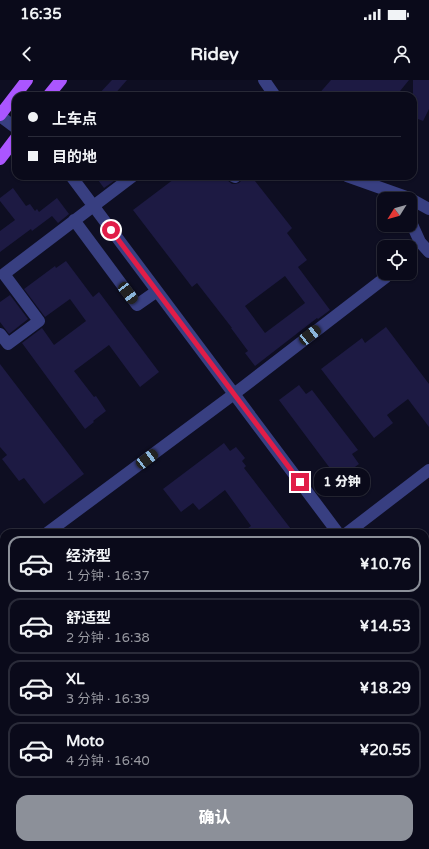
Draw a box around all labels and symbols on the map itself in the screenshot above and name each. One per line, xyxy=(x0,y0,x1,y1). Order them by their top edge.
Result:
north arrow xyxy=(377,192,417,232)
route start xyxy=(102,221,120,239)
car xyxy=(116,280,140,306)
car xyxy=(297,323,323,347)
car xyxy=(134,447,160,471)
callout: 1 分钟 xyxy=(314,468,370,496)
route end xyxy=(291,473,309,491)

